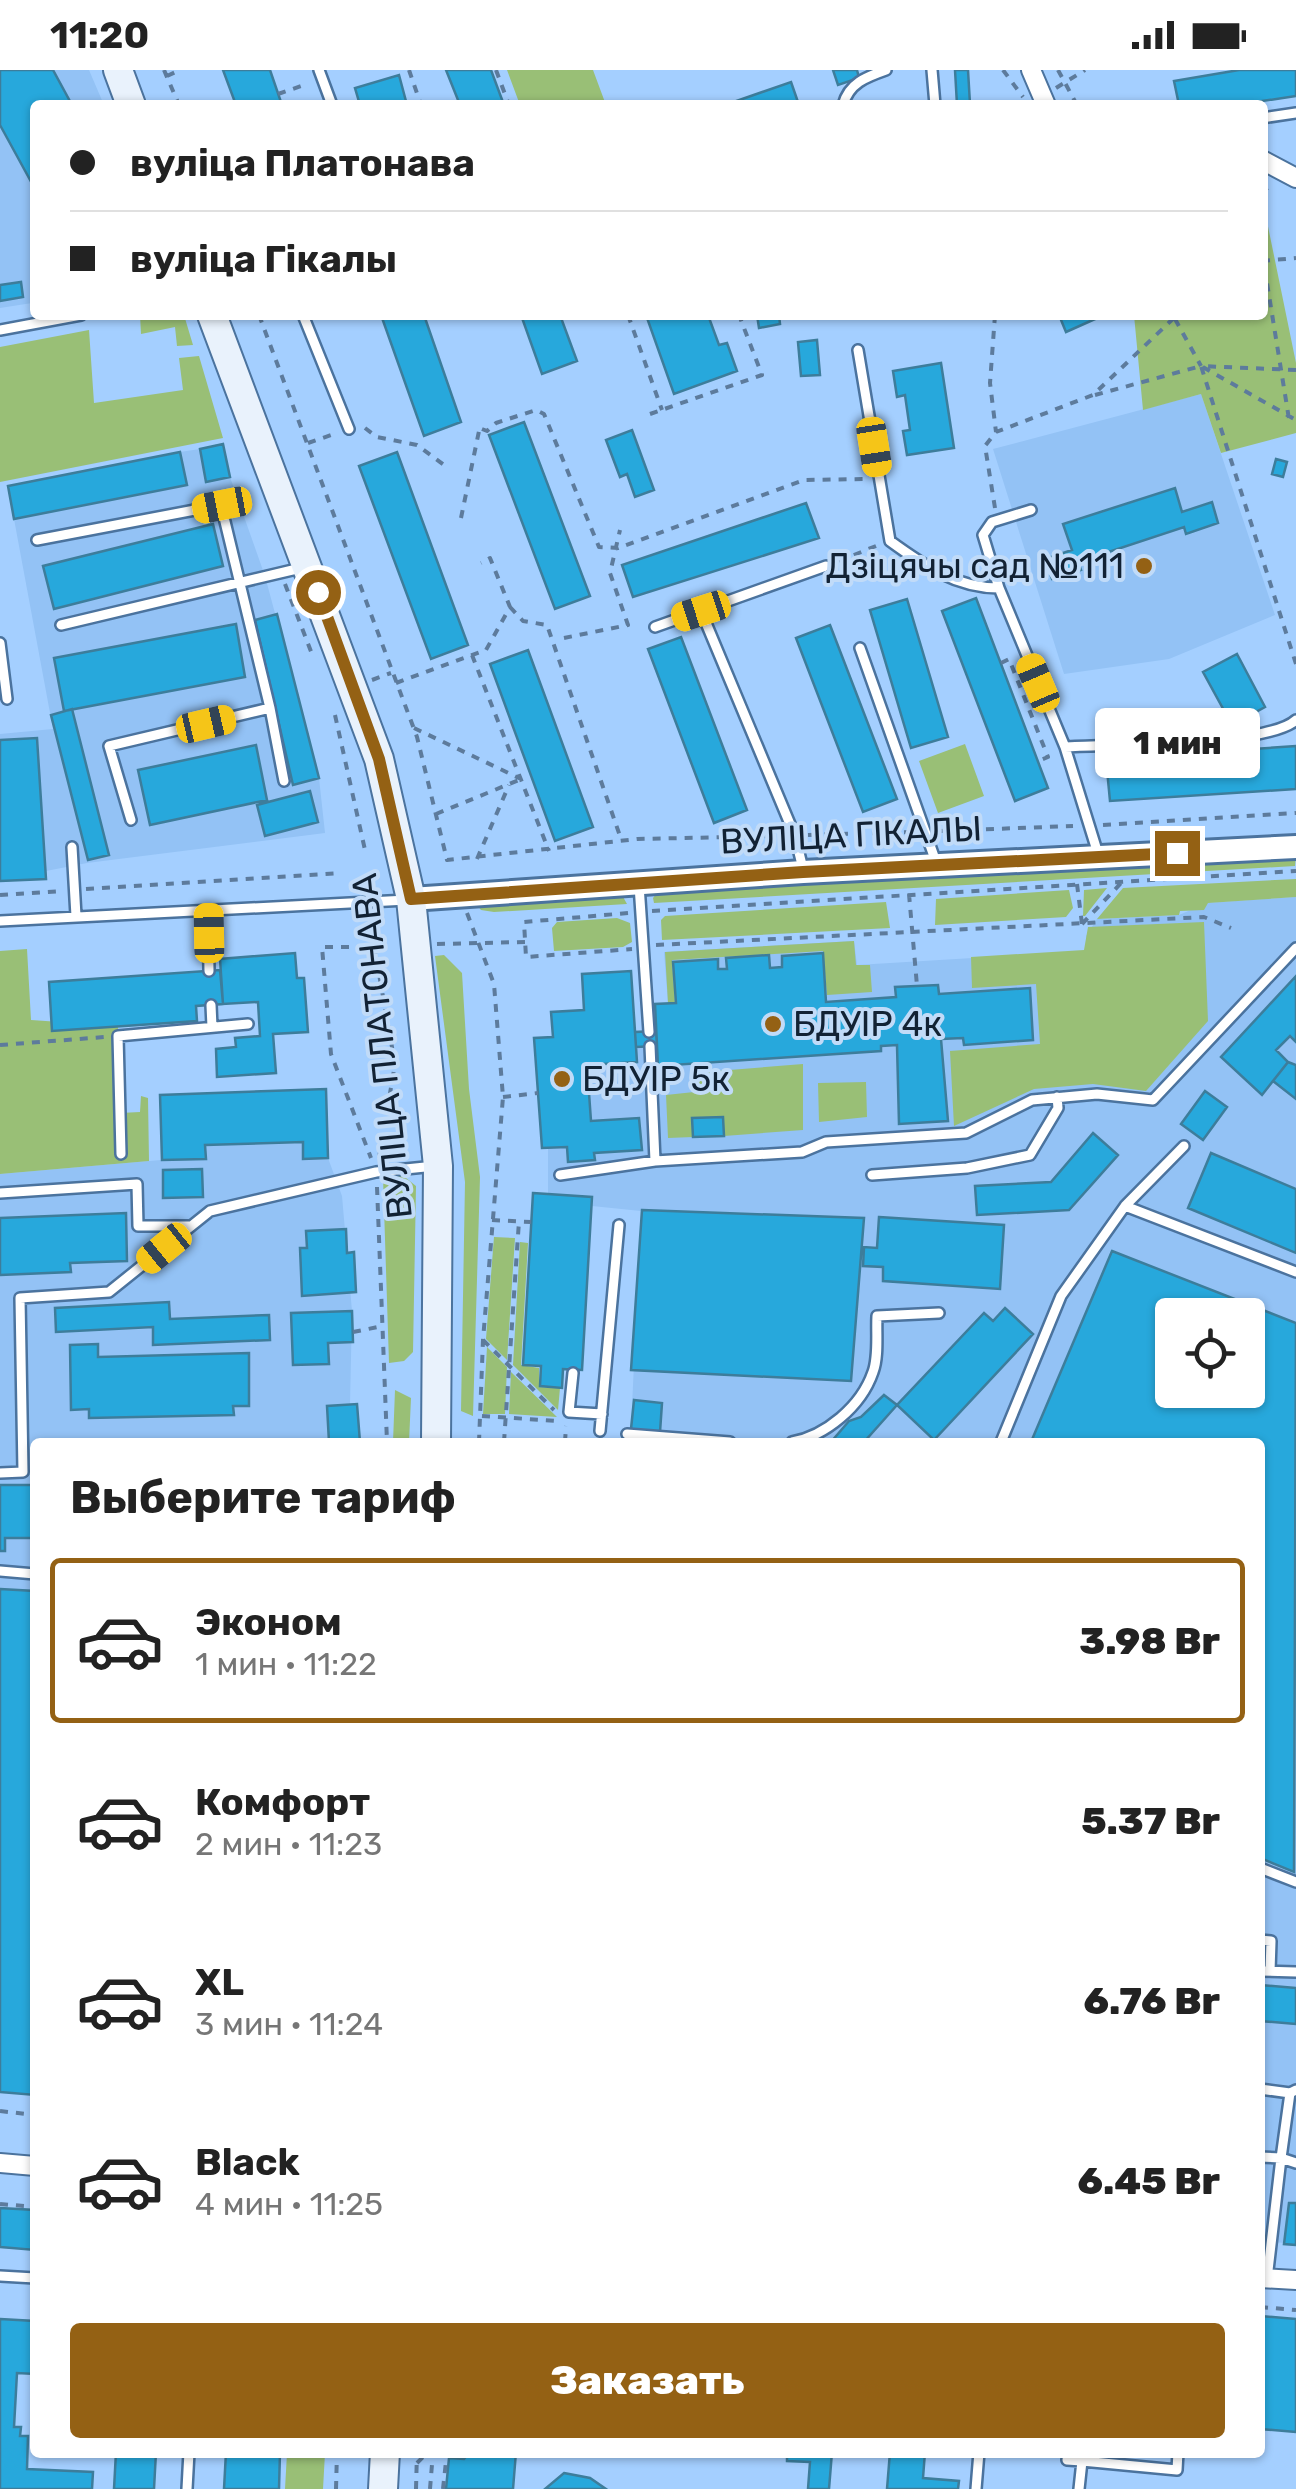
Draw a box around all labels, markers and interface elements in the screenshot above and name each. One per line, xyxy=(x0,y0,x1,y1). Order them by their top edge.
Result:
text: 11:20 xyxy=(50,12,149,58)
text: вуліца Платонава xyxy=(130,140,475,186)
text: вуліца Гікалы xyxy=(130,236,397,282)
car xyxy=(854,415,894,479)
car xyxy=(190,485,254,525)
place label: Дзіцячы сад №111 xyxy=(826,545,1124,587)
marker: Дзіцячы сад №111 xyxy=(1133,555,1155,577)
route start xyxy=(296,570,341,615)
car xyxy=(668,587,734,635)
car xyxy=(1012,650,1064,716)
car xyxy=(173,703,239,745)
callout: 1 мин xyxy=(1094,708,1260,778)
text: 1 мин xyxy=(1133,724,1222,762)
street label: ВУЛІЦА ГІКАЛЫ xyxy=(719,807,983,863)
route end xyxy=(1155,831,1200,876)
street label: ВУЛІЦА ПЛАТОНАВА xyxy=(343,871,421,1221)
car xyxy=(193,903,225,963)
place label: БДУІР 4к xyxy=(793,1003,942,1045)
marker: БДУІР 4к xyxy=(762,1013,784,1035)
place label: БДУІР 5к xyxy=(582,1058,730,1100)
marker: БДУІР 5к xyxy=(551,1068,573,1090)
car xyxy=(131,1217,197,1279)
map controls xyxy=(1155,1298,1265,1408)
button: locate xyxy=(1155,1298,1265,1408)
text: Выберите тариф xyxy=(70,1471,456,1524)
icon: car xyxy=(75,1596,165,1686)
text: Эконом xyxy=(195,1599,342,1645)
text: 3.98 Br xyxy=(1079,1618,1220,1664)
text: 1 мин · 11:22 xyxy=(195,1645,377,1683)
icon: car xyxy=(75,1776,165,1866)
text: Комфорт xyxy=(195,1779,370,1825)
text: 5.37 Br xyxy=(1081,1798,1220,1844)
text: 2 мин · 11:23 xyxy=(195,1825,382,1863)
icon: car xyxy=(75,1956,165,2046)
text: XL xyxy=(195,1959,244,2005)
text: 6.76 Br xyxy=(1084,1978,1220,2024)
text: 3 мин · 11:24 xyxy=(195,2005,383,2043)
icon: car xyxy=(75,2136,165,2226)
text: Black xyxy=(195,2139,300,2185)
text: 6.45 Br xyxy=(1078,2158,1220,2204)
text: 4 мин · 11:25 xyxy=(195,2185,383,2223)
button: Заказать xyxy=(70,2323,1225,2438)

